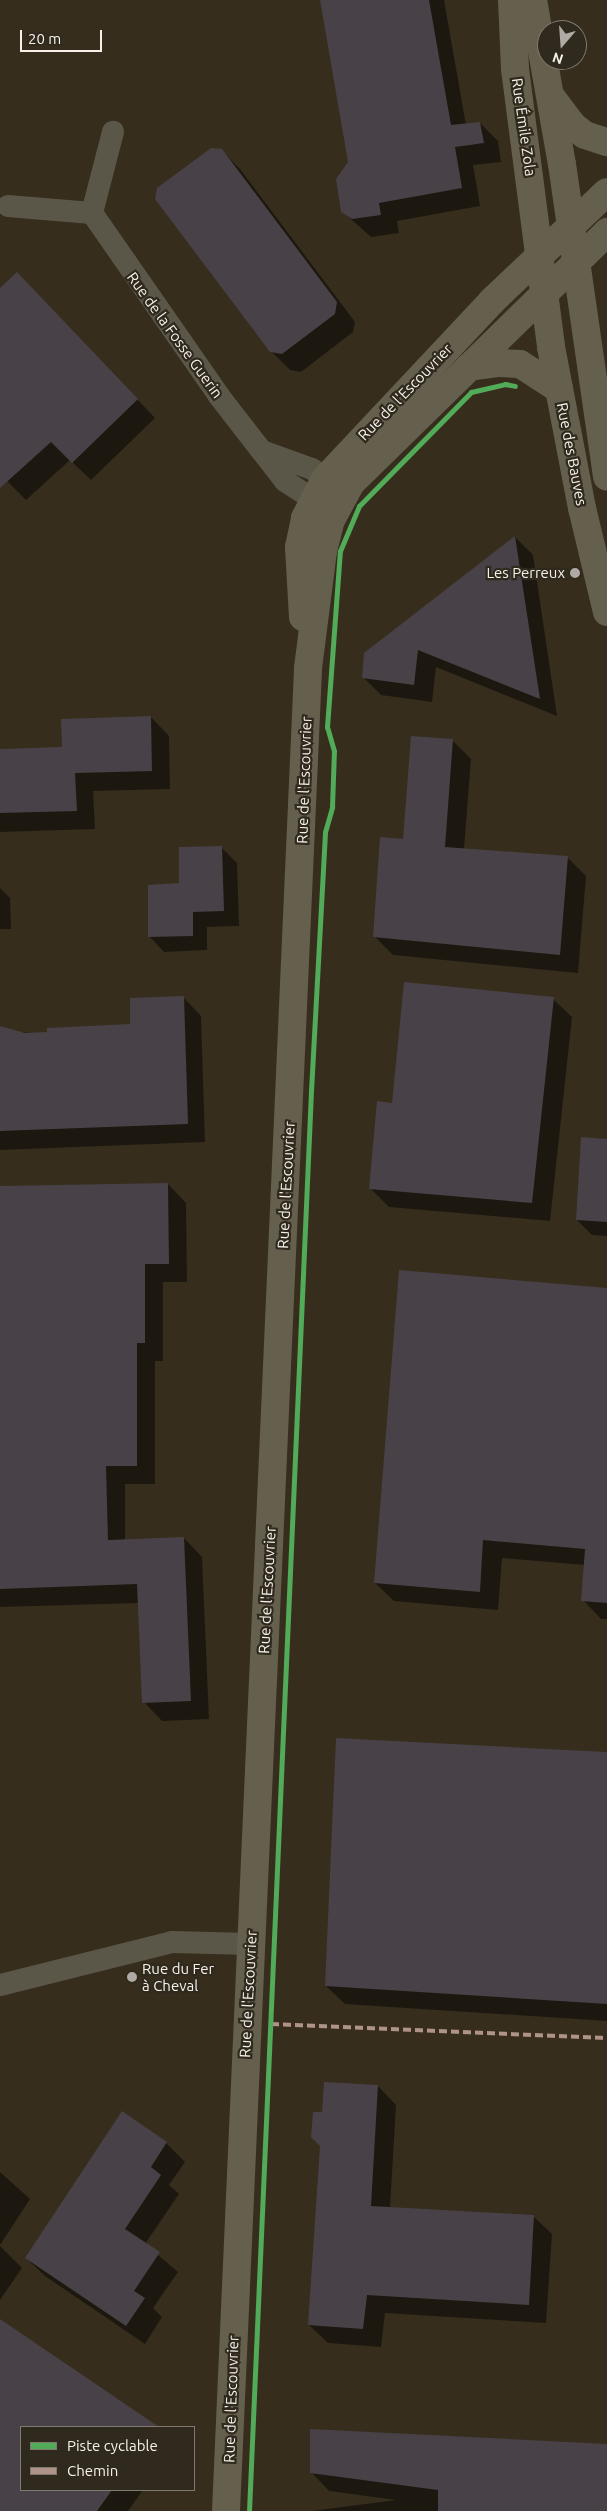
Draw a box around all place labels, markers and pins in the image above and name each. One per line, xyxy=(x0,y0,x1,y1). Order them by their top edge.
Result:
place label: Les Perreux xyxy=(486,564,565,582)
marker: Les Perreux xyxy=(569,567,581,579)
place label: Rue du Fer à Cheval xyxy=(142,1959,214,1994)
marker: Rue du Fer à Cheval xyxy=(126,1971,138,1983)

